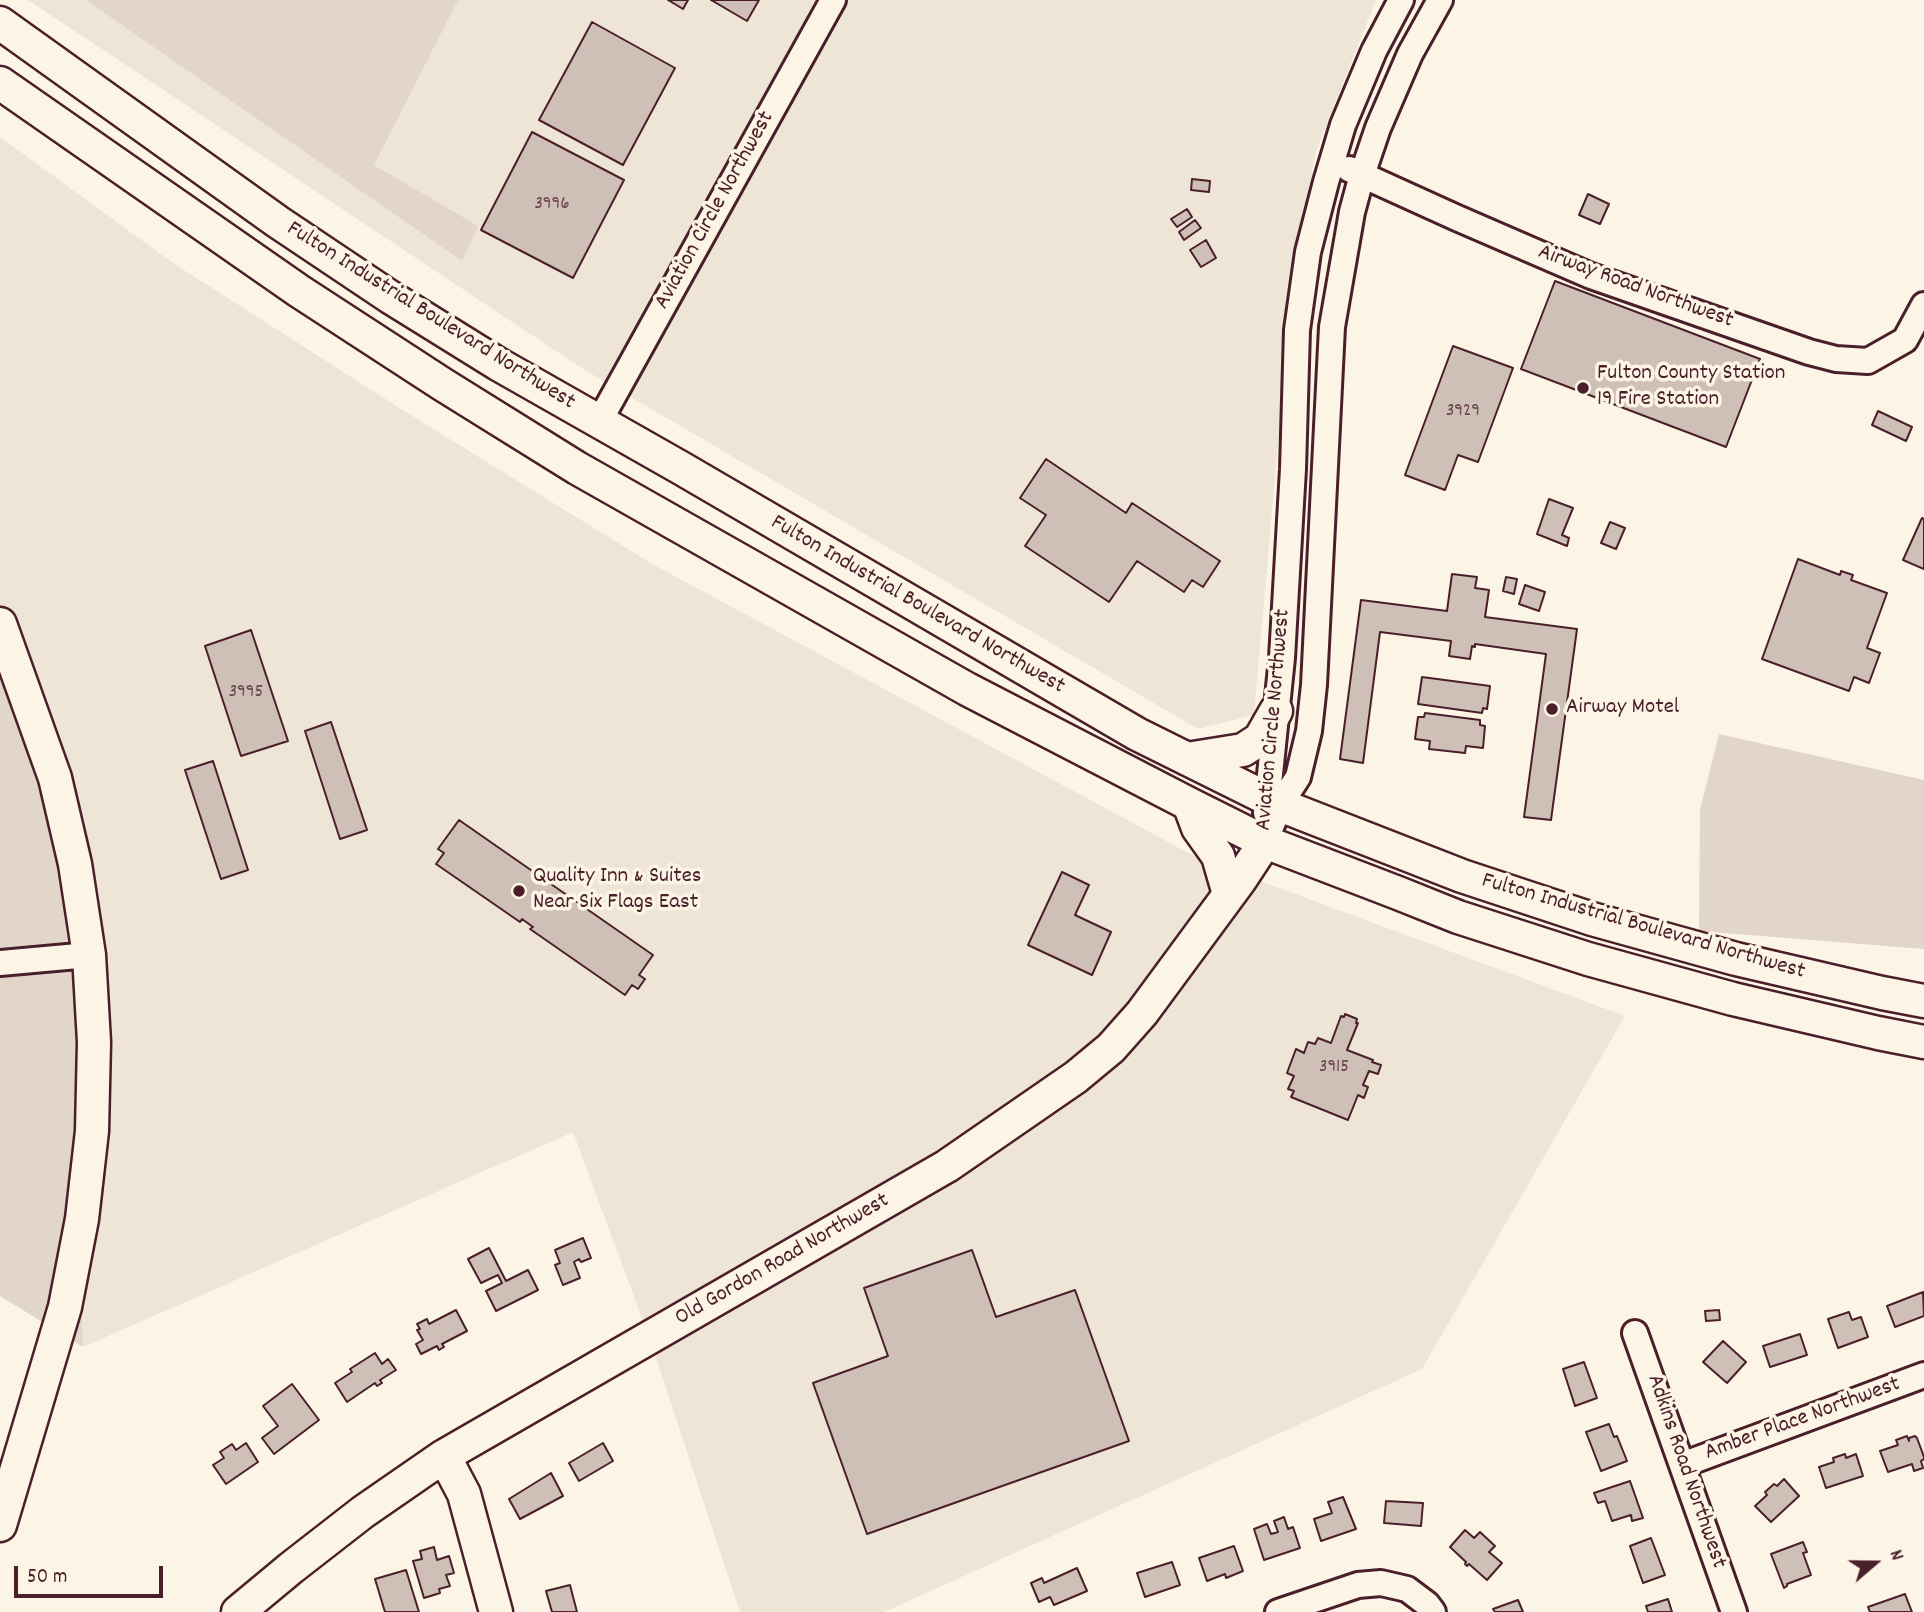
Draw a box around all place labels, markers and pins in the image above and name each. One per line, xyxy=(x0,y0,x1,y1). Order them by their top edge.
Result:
place label: Fulton County Station 19 Fire Station xyxy=(1597,361,1785,415)
marker: Fulton County Station 19 Fire Station xyxy=(1575,380,1591,396)
place label: Airway Motel xyxy=(1566,695,1679,723)
marker: Airway Motel xyxy=(1544,701,1560,717)
place label: Quality Inn & Suites Near Six Flags East xyxy=(533,864,701,918)
marker: Quality Inn & Suites Near Six Flags East xyxy=(511,883,527,899)

